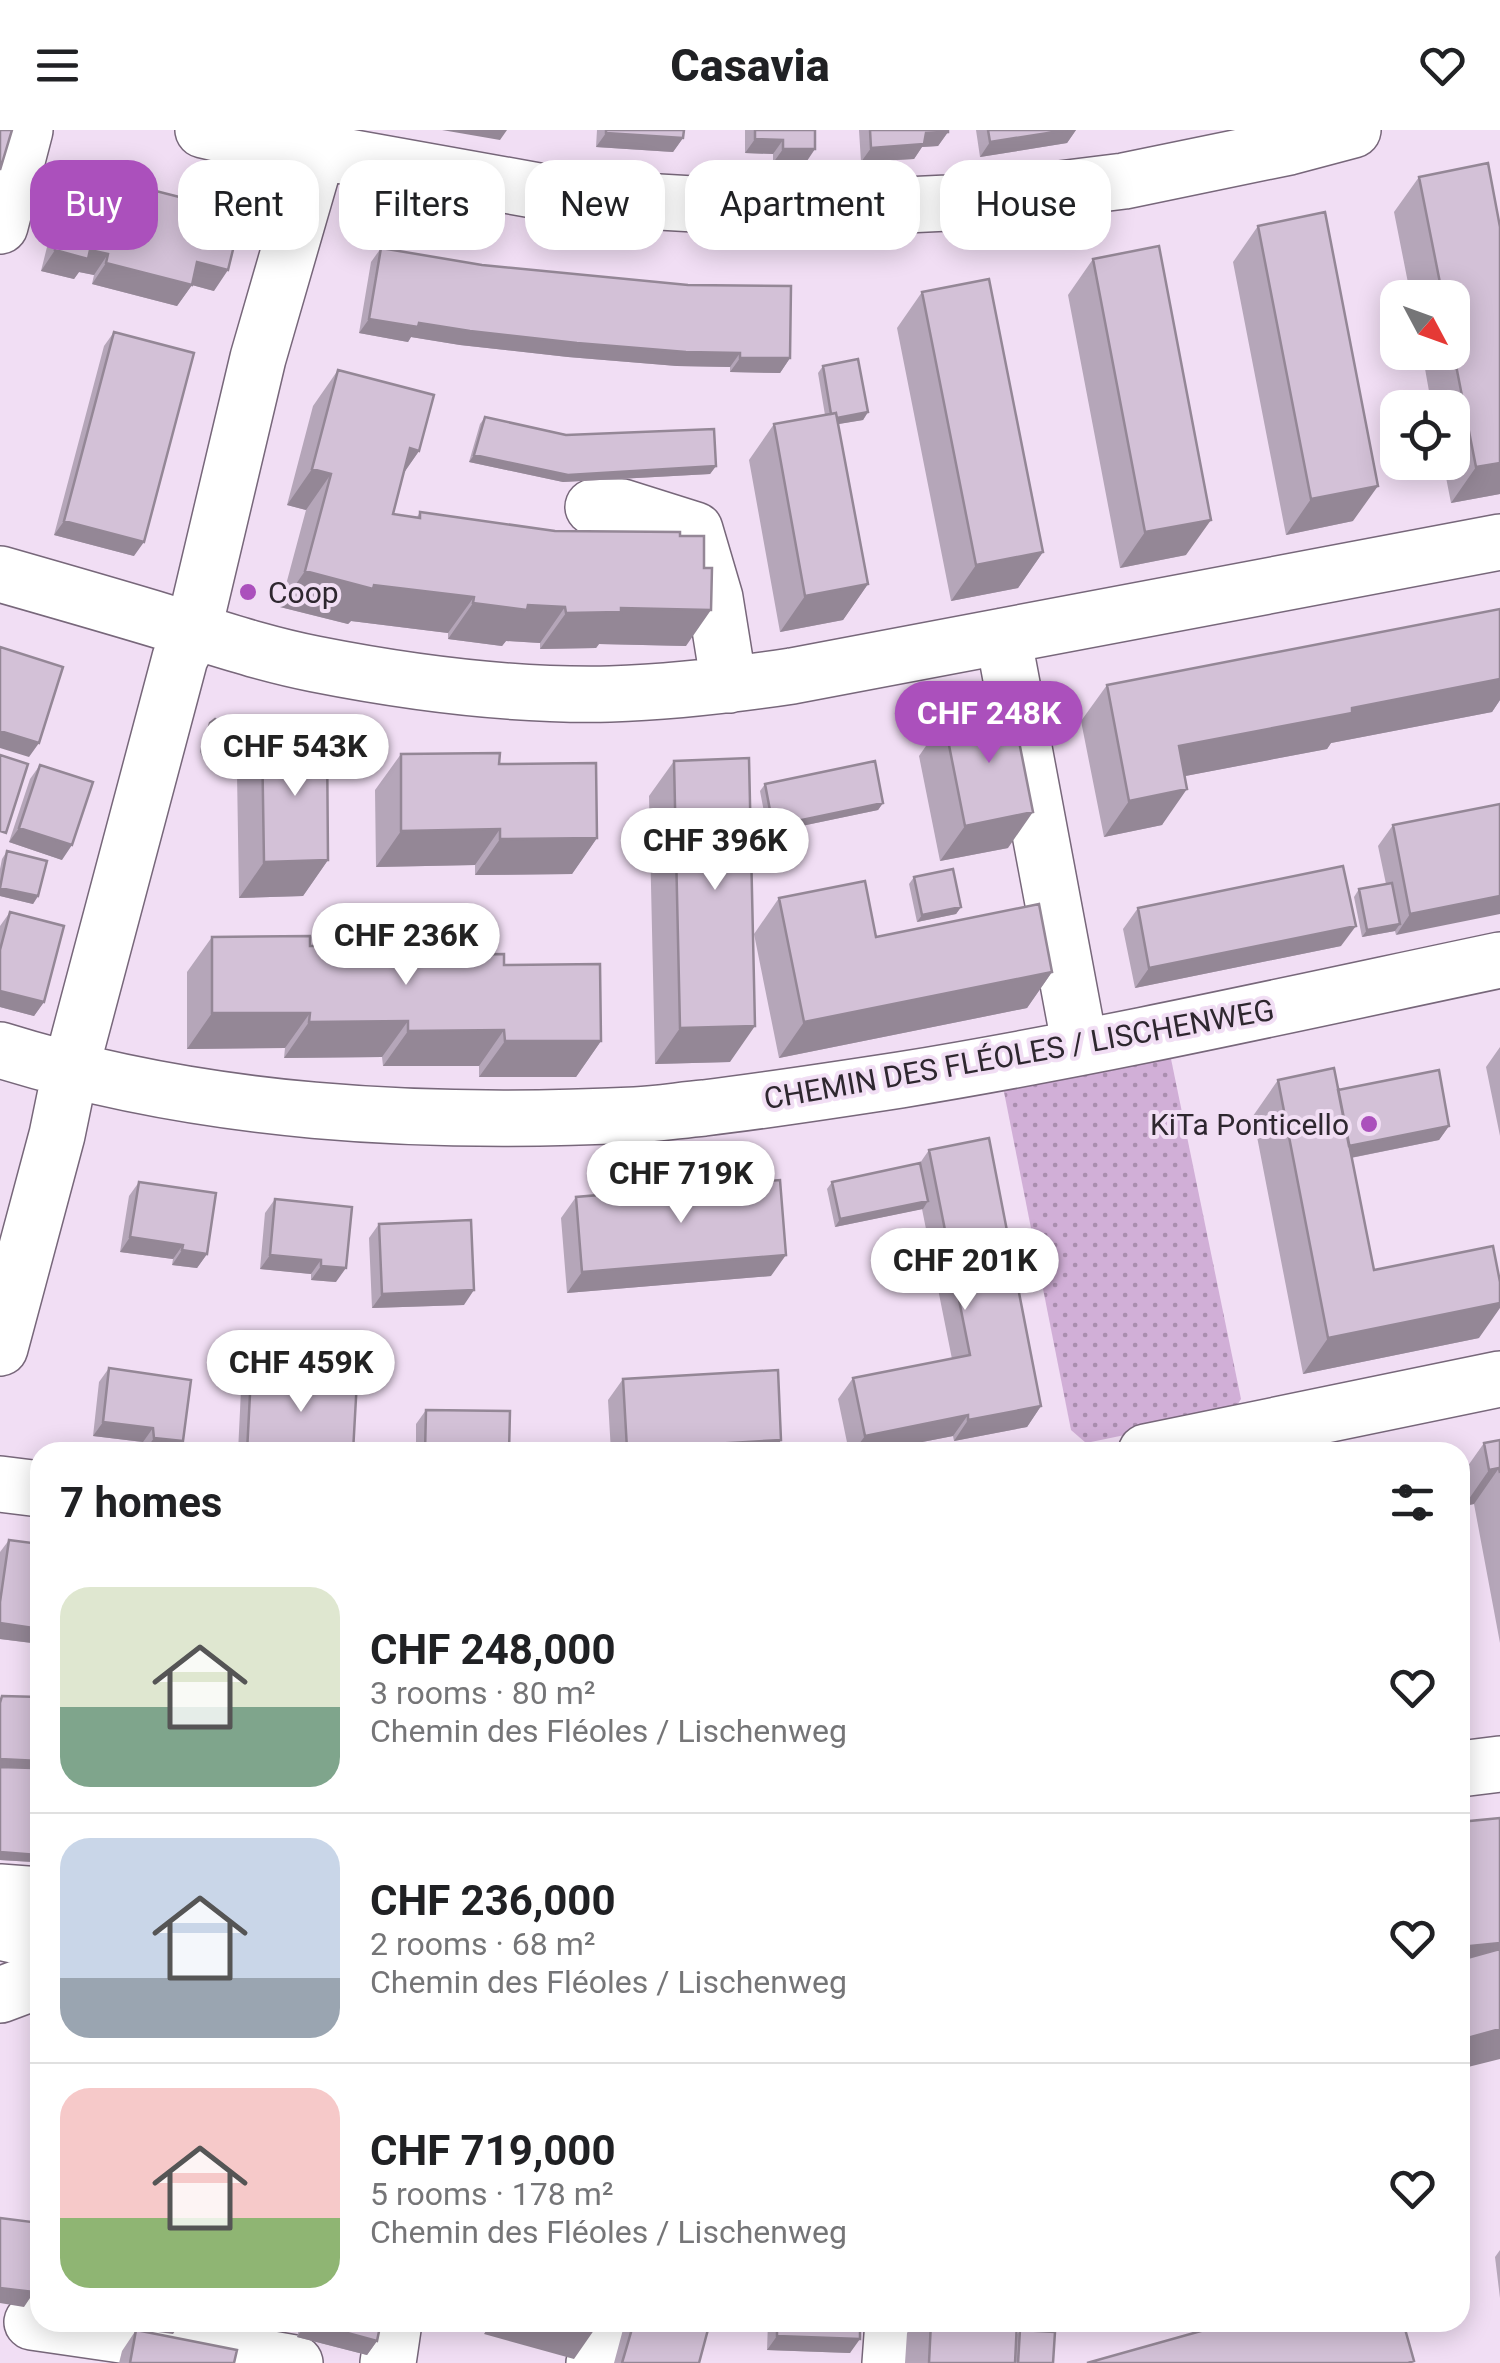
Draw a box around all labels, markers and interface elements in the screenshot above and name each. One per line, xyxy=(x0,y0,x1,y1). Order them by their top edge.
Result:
icon: menu xyxy=(30,38,85,93)
icon: heart xyxy=(1415,38,1470,93)
text: Casavia xyxy=(670,39,830,92)
chip: Buy xyxy=(30,160,158,250)
chip: Rent xyxy=(178,160,319,250)
chip: Filters xyxy=(339,160,505,250)
chip: New xyxy=(525,160,665,250)
chip: Apartment xyxy=(685,160,920,250)
chip: House xyxy=(940,160,1111,250)
north arrow xyxy=(1380,280,1470,370)
map controls xyxy=(1380,280,1470,480)
button: locate xyxy=(1380,390,1470,480)
place label: Coop xyxy=(268,575,339,610)
marker: Coop xyxy=(237,581,259,603)
pin: CHF 248K xyxy=(886,681,1092,766)
text: CHF 248K xyxy=(917,694,1061,732)
pin: CHF 543K xyxy=(192,714,398,799)
text: CHF 543K xyxy=(223,727,367,765)
pin: CHF 396K xyxy=(612,808,818,893)
text: CHF 396K xyxy=(643,821,787,859)
pin: CHF 236K xyxy=(303,903,509,988)
text: CHF 236K xyxy=(334,916,478,954)
street label: CHEMIN DES FLÉOLES / LISCHENWEG xyxy=(761,992,1277,1116)
place label: KiTa Ponticello xyxy=(1150,1107,1349,1142)
marker: KiTa Ponticello xyxy=(1358,1113,1380,1135)
pin: CHF 719K xyxy=(578,1141,784,1226)
text: CHF 719K xyxy=(609,1154,753,1192)
pin: CHF 201K xyxy=(862,1228,1068,1313)
text: CHF 201K xyxy=(893,1241,1037,1279)
pin: CHF 459K xyxy=(198,1330,404,1415)
text: CHF 459K xyxy=(229,1343,373,1381)
icon: filters xyxy=(1385,1475,1440,1530)
text: 7 homes xyxy=(60,1478,222,1527)
text: CHF 248,000 xyxy=(370,1625,616,1674)
icon: home xyxy=(140,1627,260,1747)
icon: heart xyxy=(1385,1660,1440,1715)
text: 3 rooms · 80 m² xyxy=(370,1674,595,1712)
text: Chemin des Fléoles / Lischenweg xyxy=(370,1712,847,1750)
text: CHF 236,000 xyxy=(370,1876,616,1925)
icon: home xyxy=(140,1878,260,1998)
icon: heart xyxy=(1385,1911,1440,1966)
text: 2 rooms · 68 m² xyxy=(370,1925,595,1963)
text: Chemin des Fléoles / Lischenweg xyxy=(370,1963,847,2001)
text: CHF 719,000 xyxy=(370,2126,616,2175)
icon: home xyxy=(140,2128,260,2248)
icon: heart xyxy=(1385,2161,1440,2216)
text: 5 rooms · 178 m² xyxy=(370,2175,613,2213)
text: Chemin des Fléoles / Lischenweg xyxy=(370,2213,847,2251)

